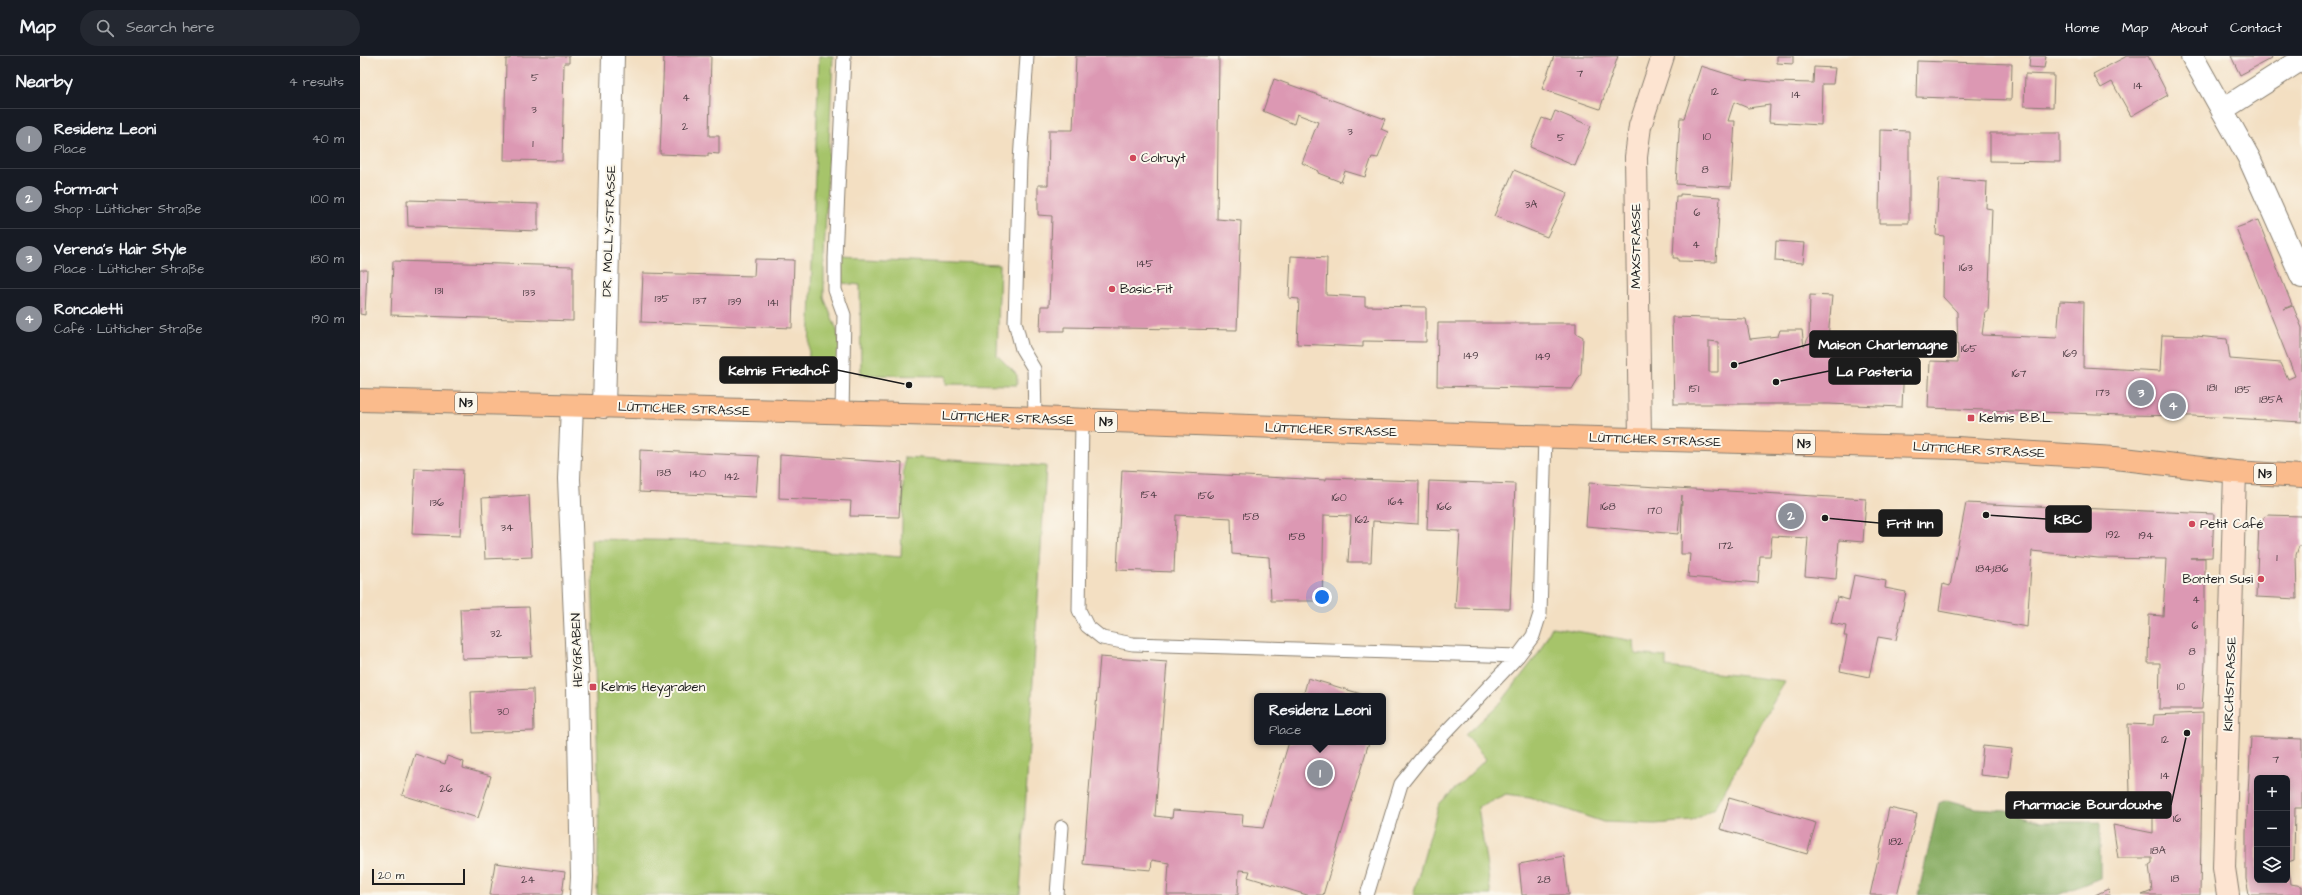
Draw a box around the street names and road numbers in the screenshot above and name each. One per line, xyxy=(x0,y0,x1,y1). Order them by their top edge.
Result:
street label: DR. MOLLY-STRASSE xyxy=(598,165,620,297)
street label: MAXSTRASSE xyxy=(1627,203,1645,289)
road number: N3 xyxy=(455,393,477,413)
street label: LÜTTICHER STRASSE xyxy=(618,398,751,420)
street label: LÜTTICHER STRASSE xyxy=(942,407,1075,429)
road number: N3 xyxy=(1095,412,1117,432)
street label: LÜTTICHER STRASSE xyxy=(1265,419,1398,441)
street label: LÜTTICHER STRASSE xyxy=(1589,429,1722,451)
road number: N3 xyxy=(1793,434,1815,454)
street label: LÜTTICHER STRASSE xyxy=(1913,438,2046,462)
road number: N3 xyxy=(2254,464,2276,484)
street label: HEYGRABEN xyxy=(567,613,587,687)
street label: KIRCHSTRASSE xyxy=(2219,636,2241,732)

